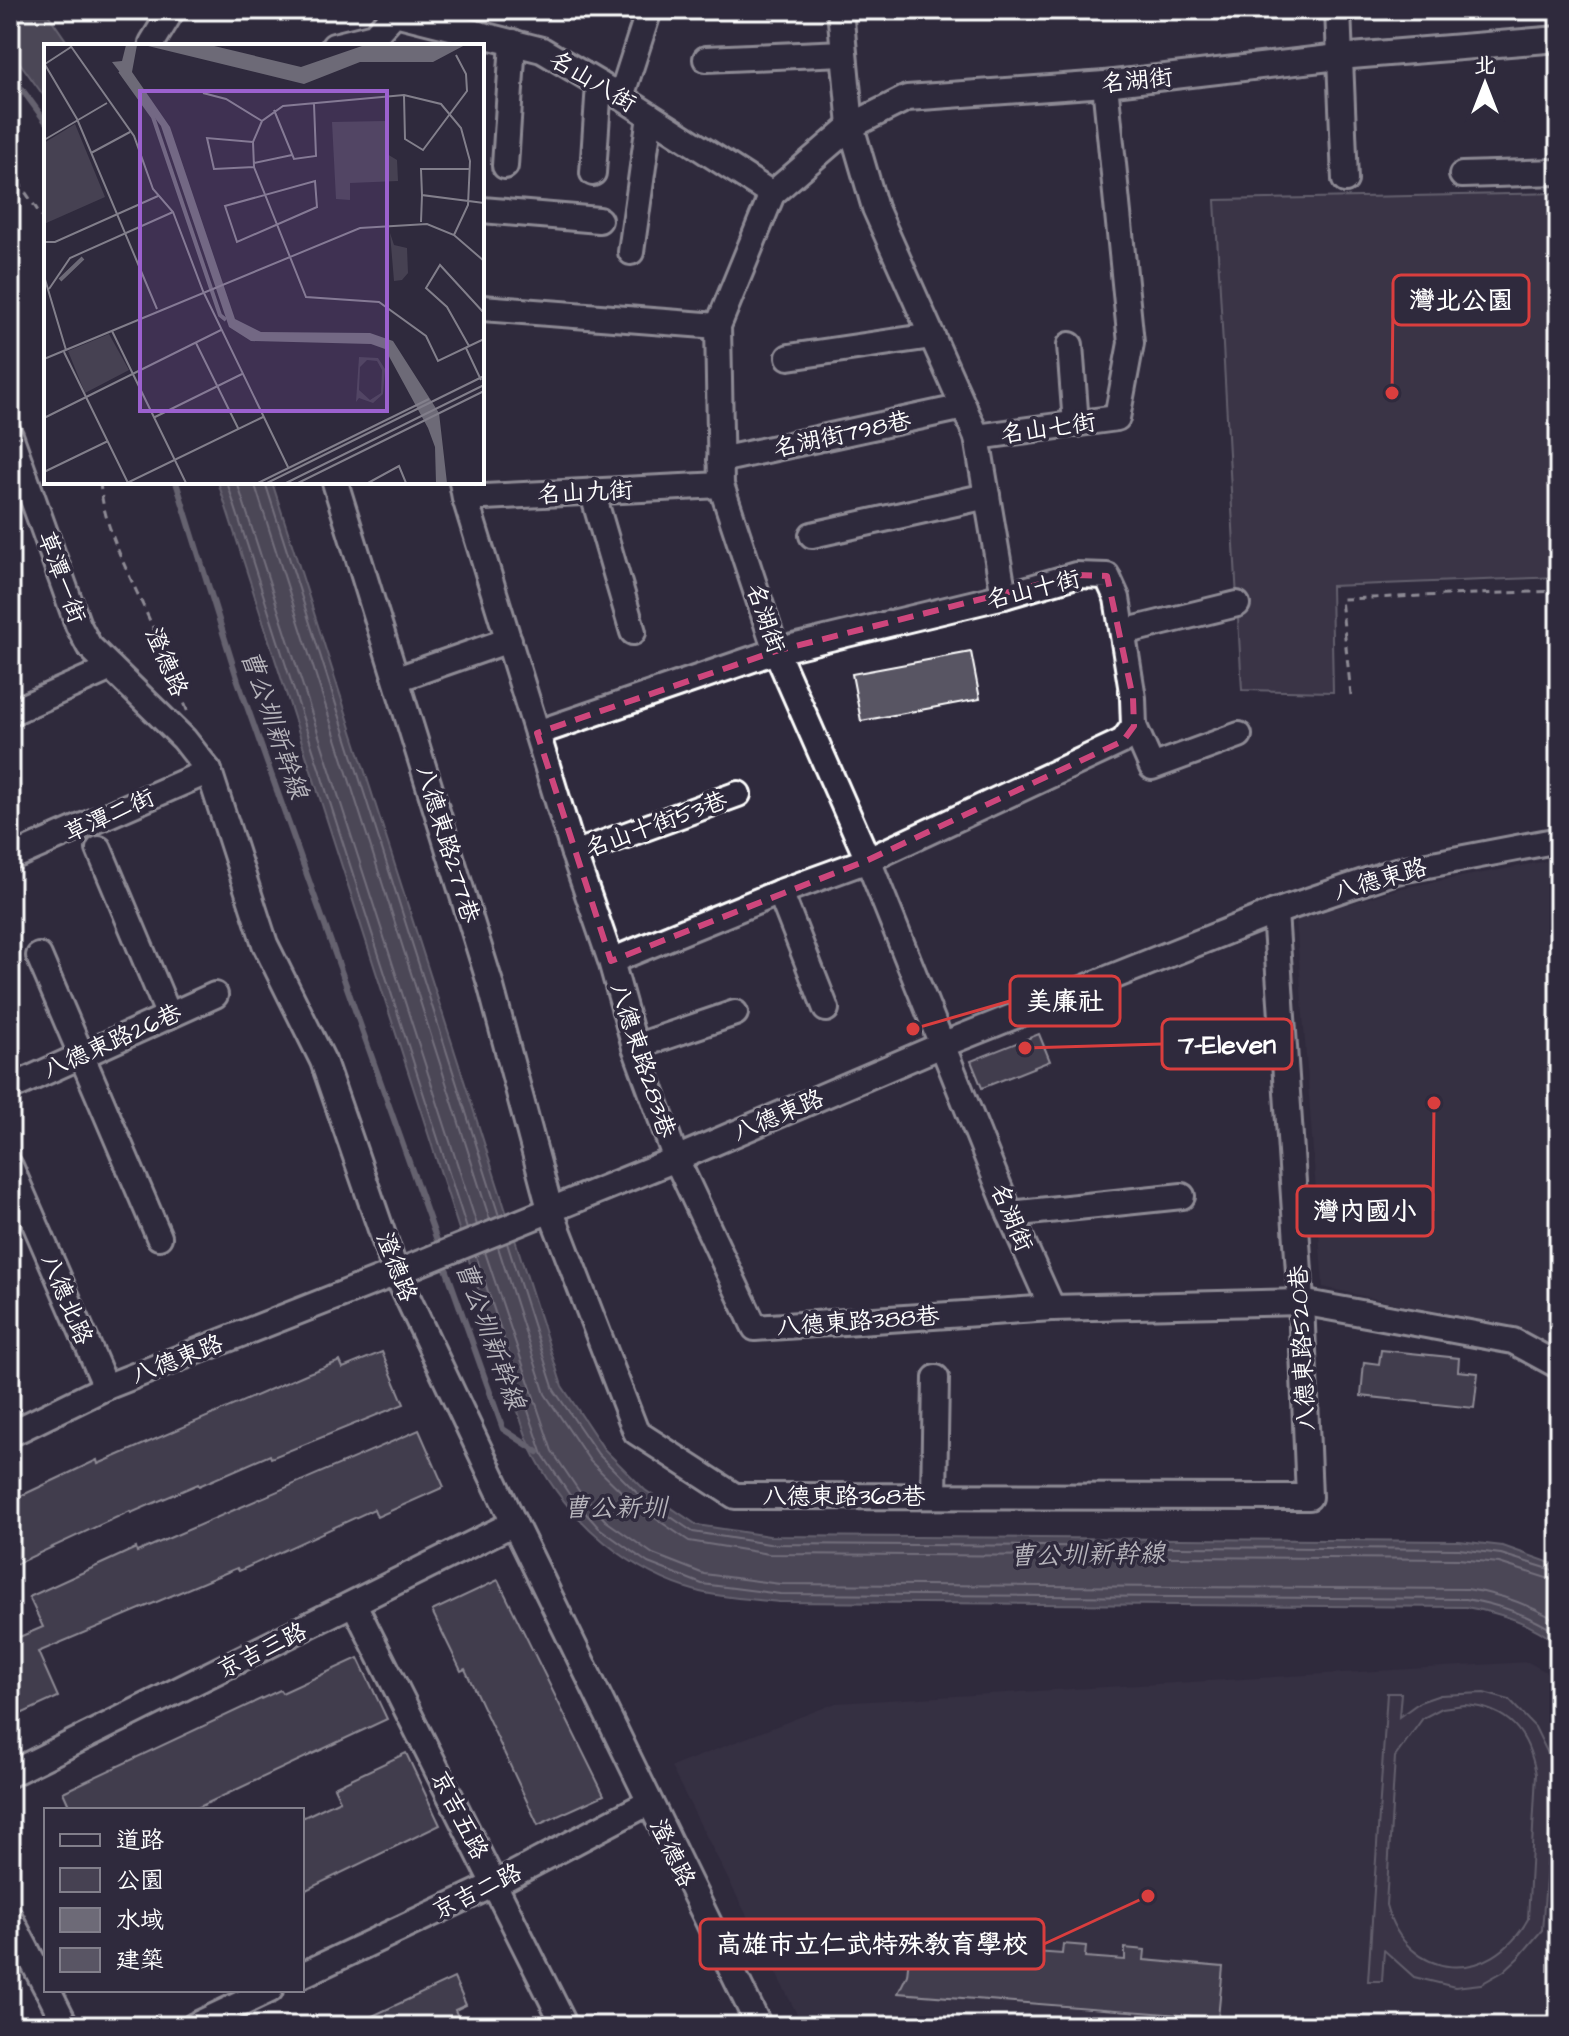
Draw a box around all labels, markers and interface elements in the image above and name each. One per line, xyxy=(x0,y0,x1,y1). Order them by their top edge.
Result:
street label: 名山八街 xyxy=(543,43,642,121)
inset map xyxy=(44,44,484,484)
north arrow xyxy=(1445,44,1525,124)
text: 北 xyxy=(1474,50,1496,81)
street label: 名湖街 xyxy=(1100,60,1175,102)
callout: 灣北公園 xyxy=(1393,275,1529,325)
text: 灣北公園 xyxy=(1409,283,1513,319)
street label: 名湖街798巷 xyxy=(770,404,914,466)
street label: 名山七街 xyxy=(998,405,1098,453)
street label: 名山九街 xyxy=(536,474,634,512)
street label: 草潭一街 xyxy=(29,526,93,628)
street label: 名山十街 xyxy=(983,562,1084,618)
street label: 名湖街 xyxy=(737,579,793,658)
street label: 澄德路 xyxy=(136,623,196,702)
water label: 曹公圳新幹線 xyxy=(232,645,317,806)
street label: 八德東路277巷 xyxy=(407,761,487,927)
street label: 草潭二街 xyxy=(59,781,160,851)
street label: 名山十街53巷 xyxy=(580,783,732,866)
street label: 八德東路 xyxy=(1329,850,1431,910)
callout: 美廉社 xyxy=(1010,976,1120,1026)
street label: 八德東路283巷 xyxy=(601,978,683,1142)
text: 美廉社 xyxy=(1026,984,1104,1020)
street label: 八德東路26巷 xyxy=(38,996,187,1088)
callout: 7-Eleven xyxy=(1162,1019,1292,1069)
text: 7-Eleven xyxy=(1177,1027,1276,1063)
street label: 八德東路 xyxy=(728,1082,829,1150)
street label: 名湖街 xyxy=(981,1178,1041,1257)
callout: 灣內國小 xyxy=(1297,1186,1433,1236)
text: 灣內國小 xyxy=(1313,1194,1417,1230)
street label: 澄德路 xyxy=(367,1228,425,1307)
street label: 八德北路 xyxy=(32,1249,100,1350)
water label: 曹公圳新幹線 xyxy=(446,1256,534,1417)
street label: 八德東路520巷 xyxy=(1282,1264,1324,1432)
street label: 八德東路388巷 xyxy=(775,1299,941,1345)
street label: 八德東路 xyxy=(126,1327,228,1393)
street label: 八德東路368巷 xyxy=(763,1480,925,1514)
water label: 曹公新圳 xyxy=(563,1490,670,1526)
water label: 曹公圳新幹線 xyxy=(1009,1536,1167,1574)
street label: 京吉三路 xyxy=(212,1615,313,1687)
street label: 京吉五路 xyxy=(422,1765,496,1866)
legend xyxy=(44,1808,304,1992)
street label: 澄德路 xyxy=(641,1814,703,1893)
text: 道路 xyxy=(116,1824,164,1858)
street label: 京吉二路 xyxy=(427,1856,528,1928)
text: 公園 xyxy=(116,1864,164,1898)
text: 水域 xyxy=(116,1904,164,1938)
callout: 高雄市立仁武特殊教育學校 xyxy=(700,1919,1044,1969)
text: 高雄市立仁武特殊教育學校 xyxy=(716,1927,1028,1963)
text: 建築 xyxy=(116,1944,164,1978)

